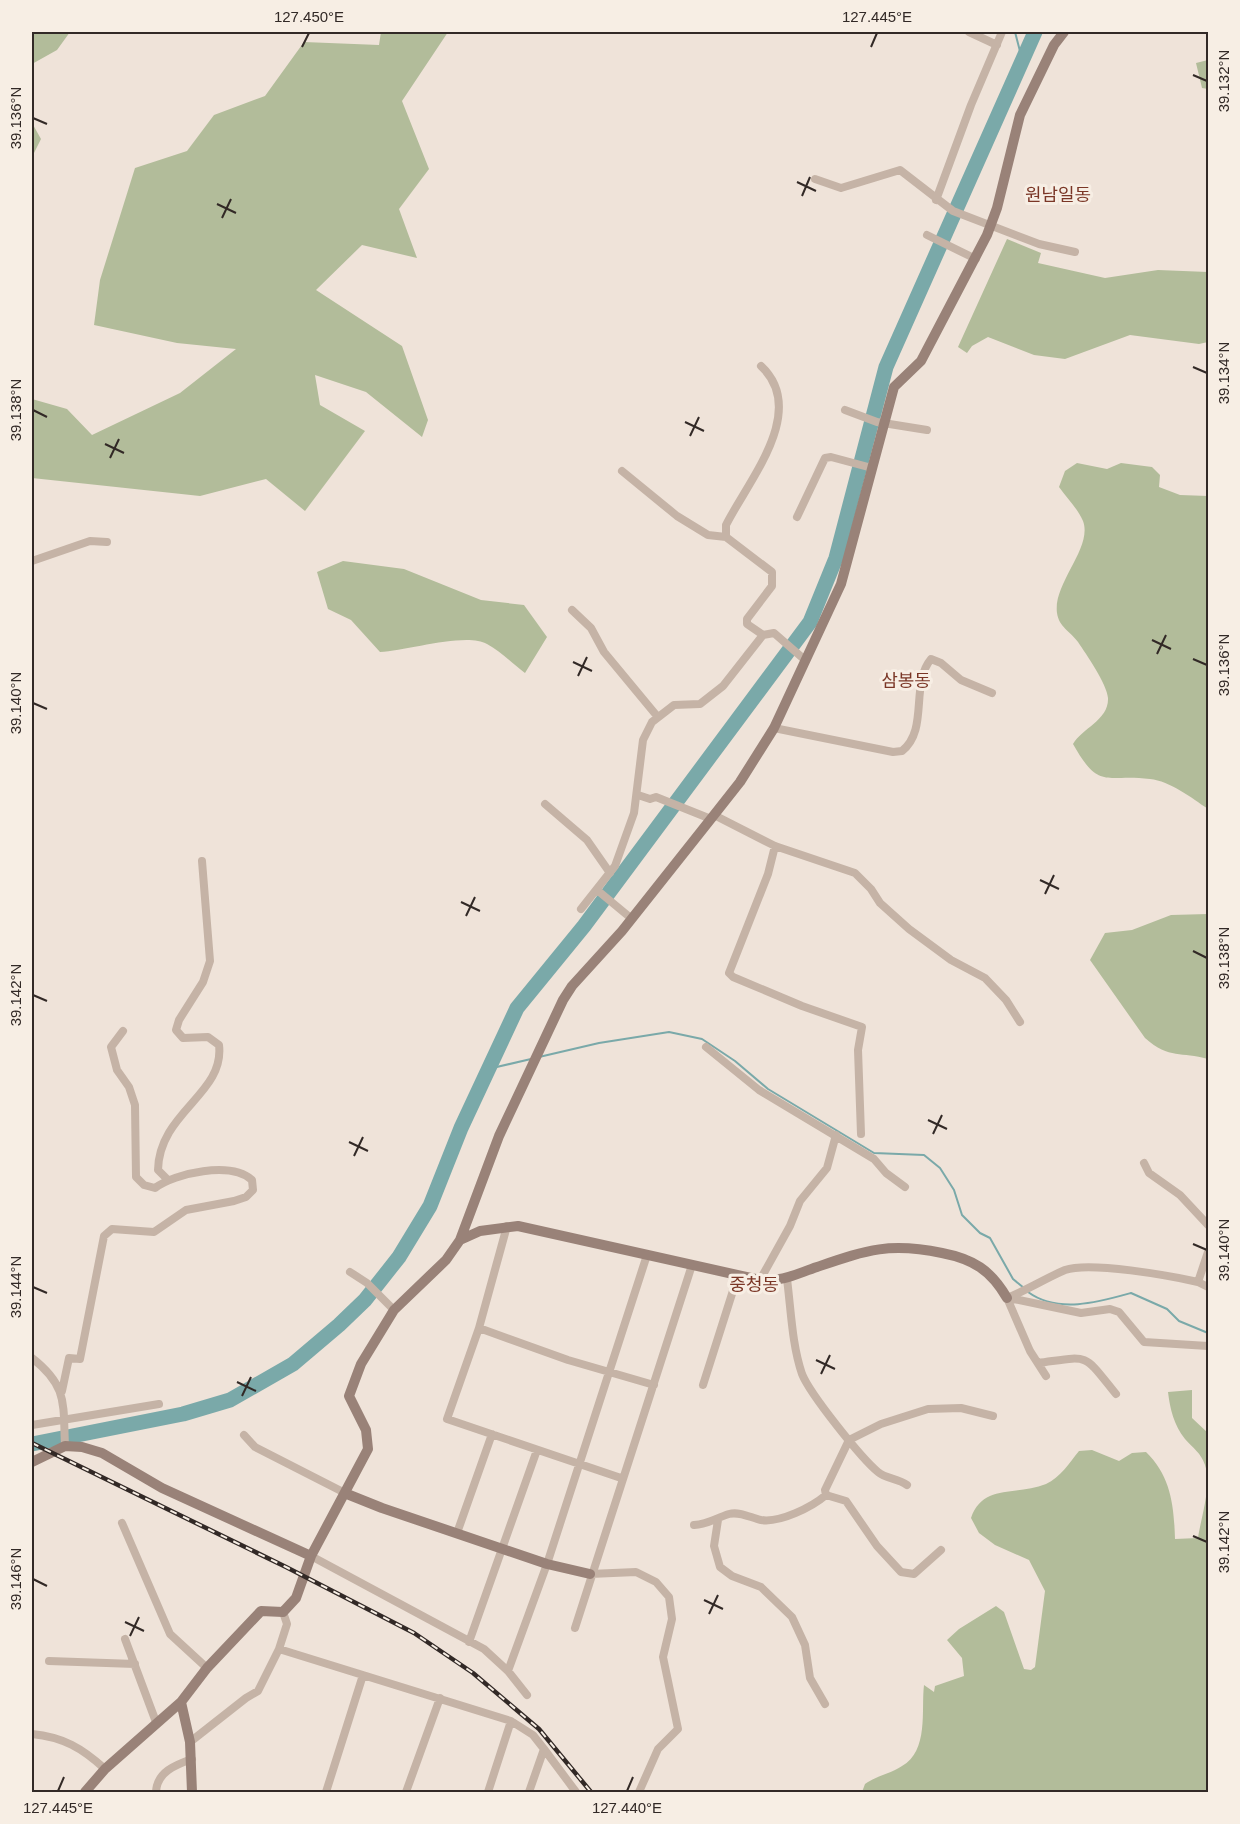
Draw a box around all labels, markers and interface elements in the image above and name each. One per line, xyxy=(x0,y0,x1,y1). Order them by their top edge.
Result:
text: 127.450°E xyxy=(274,8,344,25)
text: 127.445°E xyxy=(842,8,912,25)
text: 39.132°N xyxy=(1215,50,1232,112)
text: 39.136°N xyxy=(7,87,24,149)
district label: 원남일동 xyxy=(1025,185,1091,205)
text: 39.134°N xyxy=(1215,342,1232,404)
text: 39.138°N xyxy=(7,379,24,441)
text: 39.136°N xyxy=(1215,634,1232,696)
district label: 삼봉동 xyxy=(881,671,931,691)
text: 39.140°N xyxy=(7,672,24,734)
text: 39.138°N xyxy=(1215,927,1232,989)
text: 39.142°N xyxy=(7,964,24,1026)
text: 39.140°N xyxy=(1215,1219,1232,1281)
text: 39.144°N xyxy=(7,1256,24,1318)
district label: 중청동 xyxy=(729,1275,779,1295)
text: 39.142°N xyxy=(1215,1511,1232,1573)
text: 39.146°N xyxy=(7,1548,24,1610)
text: 127.445°E xyxy=(23,1799,93,1816)
text: 127.440°E xyxy=(592,1799,662,1816)

